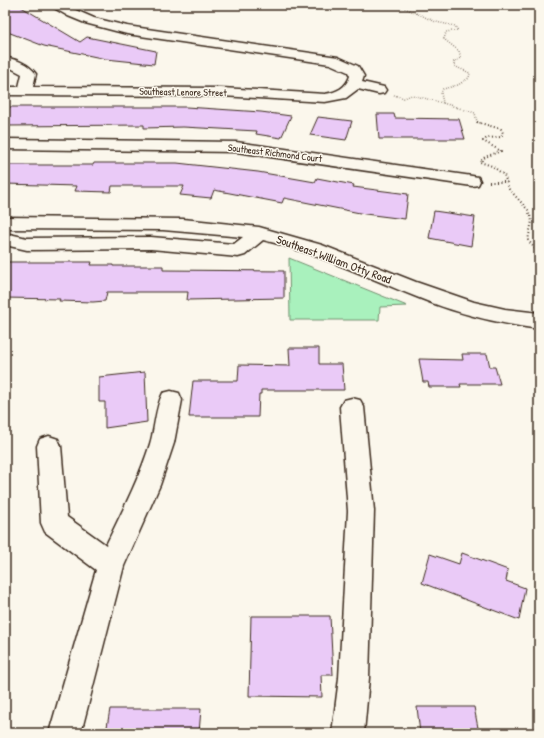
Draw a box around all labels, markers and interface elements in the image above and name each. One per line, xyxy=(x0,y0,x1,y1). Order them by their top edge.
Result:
street label: Southeast Lenore Street xyxy=(139,85,227,99)
street label: Southeast Richmond Court xyxy=(227,141,323,165)
street label: Southeast William Otty Road xyxy=(274,230,394,288)

